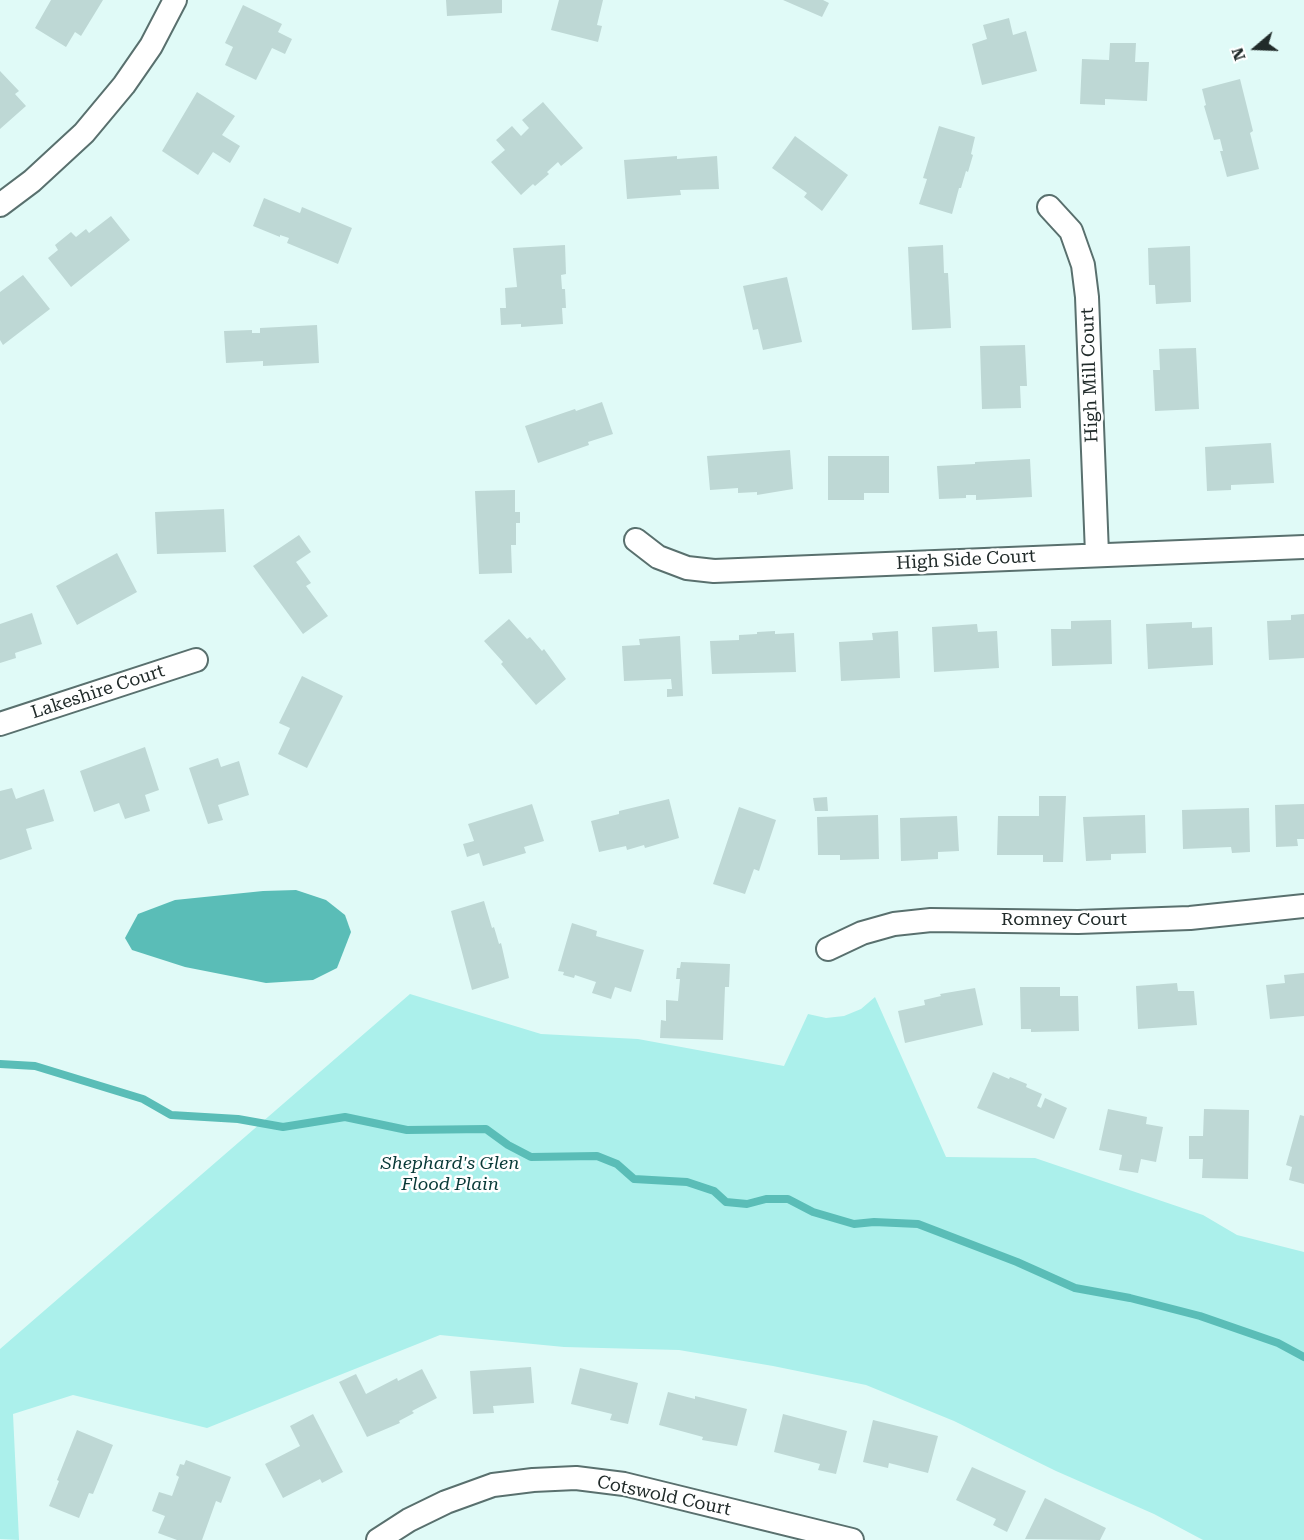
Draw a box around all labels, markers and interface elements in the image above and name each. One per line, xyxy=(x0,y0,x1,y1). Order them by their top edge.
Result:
north arrow xyxy=(1226,18,1286,78)
text: N xyxy=(1228,45,1249,63)
street label: High Mill Court xyxy=(1077,307,1103,443)
street label: High Side Court xyxy=(896,546,1036,574)
street label: Lakeshire Court xyxy=(29,660,167,724)
street label: Romney Court xyxy=(1001,909,1127,931)
park label: Shephard's Glen Flood Plain xyxy=(381,1153,519,1196)
street label: Cotswold Court xyxy=(595,1471,733,1521)

